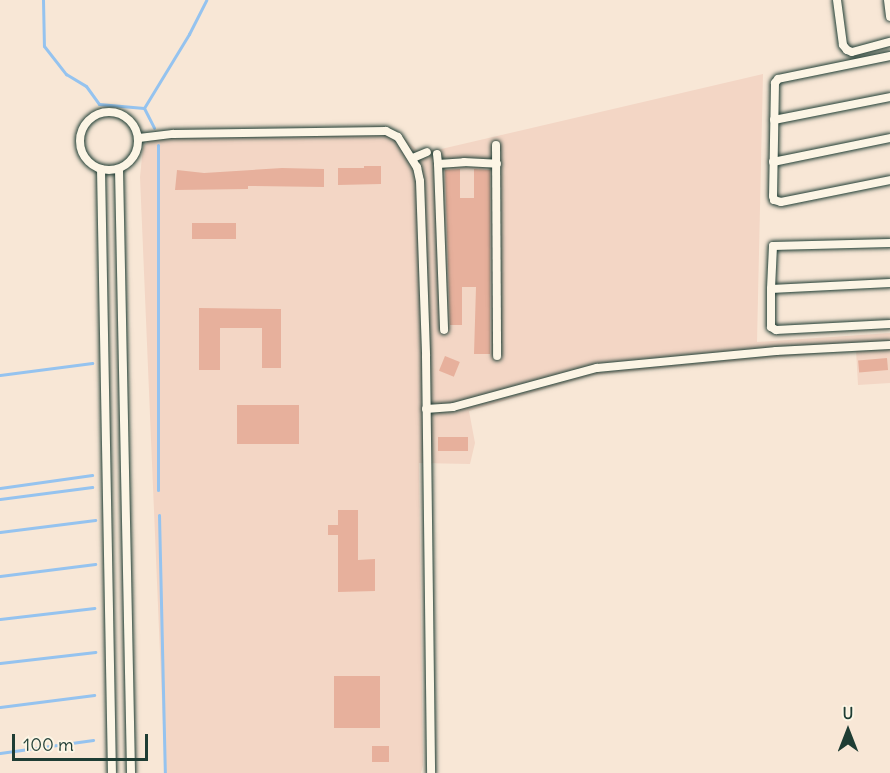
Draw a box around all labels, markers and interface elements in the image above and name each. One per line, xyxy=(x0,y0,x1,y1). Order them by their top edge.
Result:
north arrow xyxy=(818,701,878,761)
text: U xyxy=(843,703,853,723)
scale bar xyxy=(15,722,152,760)
text: 100 m xyxy=(23,733,74,756)

